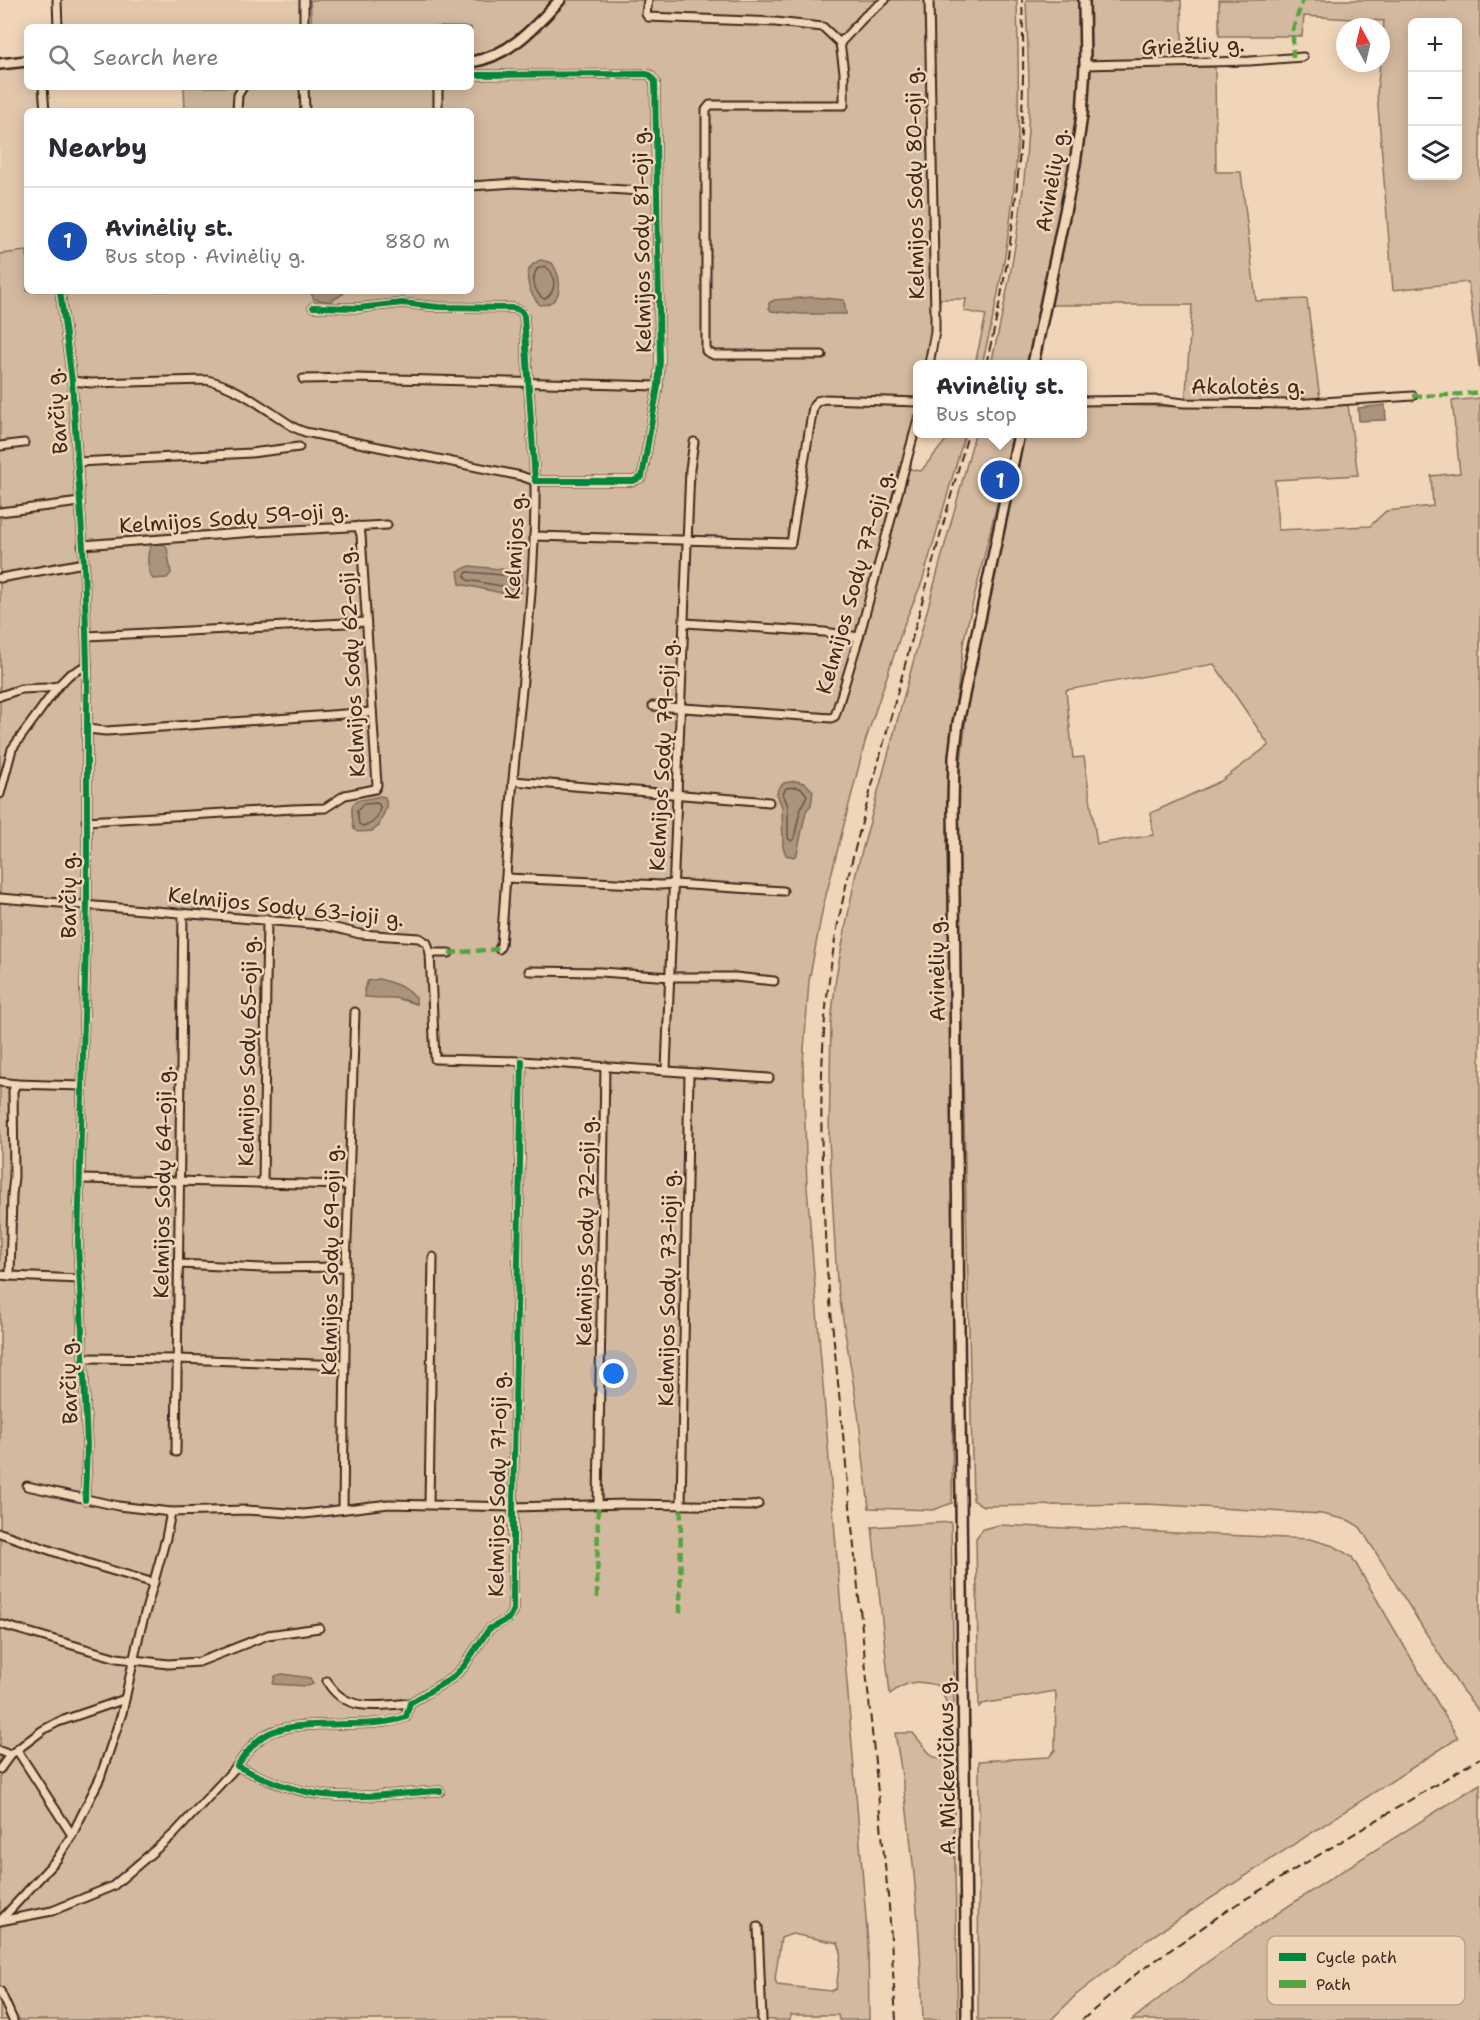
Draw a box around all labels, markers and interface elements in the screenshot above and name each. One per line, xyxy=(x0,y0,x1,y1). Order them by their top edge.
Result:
north arrow xyxy=(1336,18,1390,72)
map controls xyxy=(1408,18,1462,180)
button: + xyxy=(1408,18,1462,72)
search box xyxy=(24,24,474,90)
street label: Griežlių g. xyxy=(1141,30,1245,62)
icon: search xyxy=(45,41,78,74)
text: Search here xyxy=(93,43,219,72)
street label: Kelmijos Sodų 80-oji g. xyxy=(899,66,931,300)
button: − xyxy=(1408,72,1462,126)
street label: Avinėlių g. xyxy=(1029,126,1075,234)
button: layers xyxy=(1408,126,1462,180)
street label: Kelmijos Sodų 81-oji g. xyxy=(626,127,658,353)
text: Nearby xyxy=(48,130,147,165)
text: Avinėlių st. xyxy=(105,214,233,243)
text: 1 xyxy=(63,228,72,254)
text: 880 m xyxy=(385,228,450,254)
text: Bus stop · Avinėlių g. xyxy=(105,243,305,269)
popup xyxy=(913,360,1087,438)
street label: Barčių g. xyxy=(39,367,75,455)
text: Avinėlių st. xyxy=(936,372,1064,401)
street label: Akalotės g. xyxy=(1191,373,1305,401)
text: Bus stop xyxy=(936,401,1017,427)
pin: 1 xyxy=(980,458,1020,502)
street label: Kelmijos Sodų 77-oji g. xyxy=(810,467,900,697)
street label: Kelmijos g. xyxy=(498,491,532,601)
street label: Kelmijos Sodų 59-oji g. xyxy=(118,496,350,540)
street label: Kelmijos Sodų 62-oji g. xyxy=(332,546,372,778)
street label: Kelmijos Sodų 79-oji g. xyxy=(643,638,683,872)
street label: Barčių g. xyxy=(55,852,83,938)
street label: Kelmijos Sodų 63-ioji g. xyxy=(166,881,406,933)
street label: Avinėlių g. xyxy=(922,916,952,1022)
street label: Kelmijos Sodų 65-oji g. xyxy=(232,935,264,1167)
street label: Kelmijos Sodų 64-oji g. xyxy=(147,1065,179,1299)
street label: Kelmijos Sodų 72-oji g. xyxy=(570,1115,602,1347)
street label: Kelmijos Sodų 69-oji g. xyxy=(315,1144,347,1376)
street label: Kelmijos Sodų 73-ioji g. xyxy=(652,1169,684,1407)
street label: Barčių g. xyxy=(53,1337,85,1425)
your location xyxy=(599,1359,628,1388)
street label: Kelmijos Sodų 71-oji g. xyxy=(482,1371,514,1597)
street label: A. Mickevičiaus g. xyxy=(931,1676,963,1856)
legend xyxy=(1267,1936,1465,2005)
text: Cycle path xyxy=(1316,1947,1397,1968)
text: Path xyxy=(1316,1974,1351,1995)

